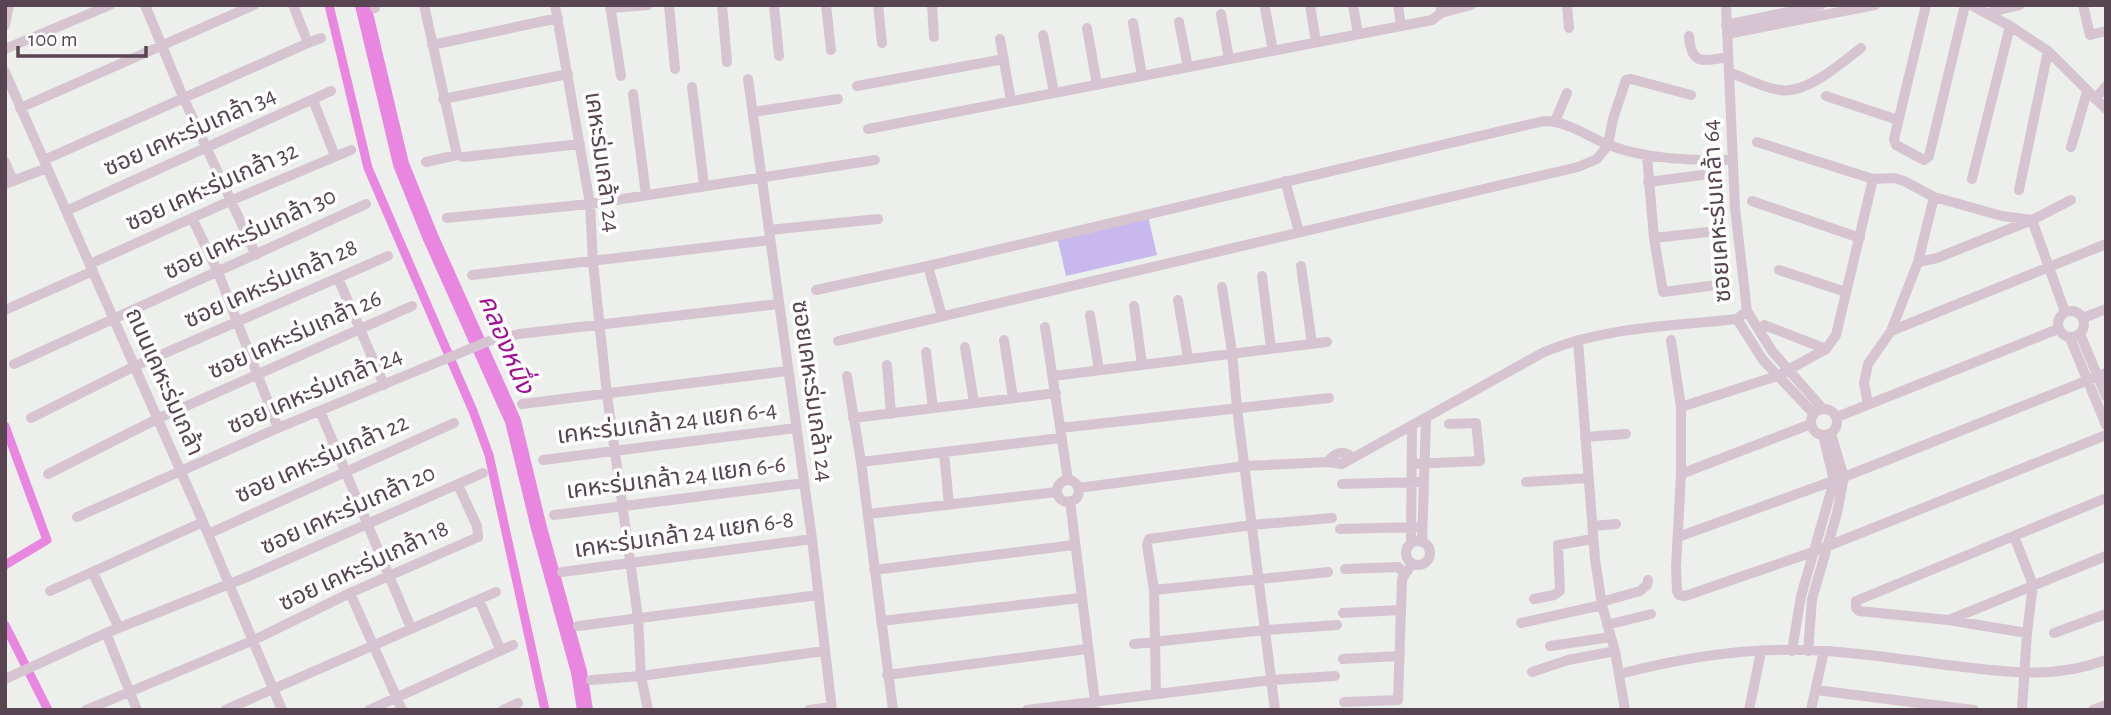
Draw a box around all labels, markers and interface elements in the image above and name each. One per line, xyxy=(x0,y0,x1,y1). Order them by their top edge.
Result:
scale bar xyxy=(18,14,145,58)
text: 100 m xyxy=(28,29,78,50)
street label: ซอย เคหะร่มเกล้า 34 xyxy=(99,80,280,181)
street label: เคหะร่มเกล้า 24 xyxy=(580,90,627,234)
street label: ซอยเคหะร่มเกล้า 64 xyxy=(1696,119,1735,303)
street label: ซอย เคหะร่มเกล้า 32 xyxy=(121,136,302,236)
street label: ซอย เคหะร่มเกล้า 30 xyxy=(159,181,340,284)
street label: ซอย เคหะร่มเกล้า 28 xyxy=(180,232,361,333)
street label: ซอย เคหะร่มเกล้า 26 xyxy=(204,283,385,384)
water label: คลองหนึ่ง xyxy=(474,288,544,398)
street label: ซอยเคหะร่มเกล้า 24 xyxy=(787,298,840,483)
street label: ถนนเคหะร่มเกล้า xyxy=(121,303,210,460)
street label: ซอย เคหะร่มเกล้า 24 xyxy=(223,341,406,439)
street label: เคหะร่มเกล้า 24 แยก 6-4 xyxy=(555,395,778,448)
street label: ซอย เคหะร่มเกล้า 22 xyxy=(231,407,412,508)
street label: เคหะร่มเกล้า 24 แยก 6-6 xyxy=(564,450,787,503)
street label: ซอย เคหะร่มเกล้า 20 xyxy=(256,458,439,559)
street label: เคหะร่มเกล้า 24 แยก 6-8 xyxy=(572,505,795,562)
street label: ซอย เคหะร่มเกล้า 18 xyxy=(274,514,452,616)

